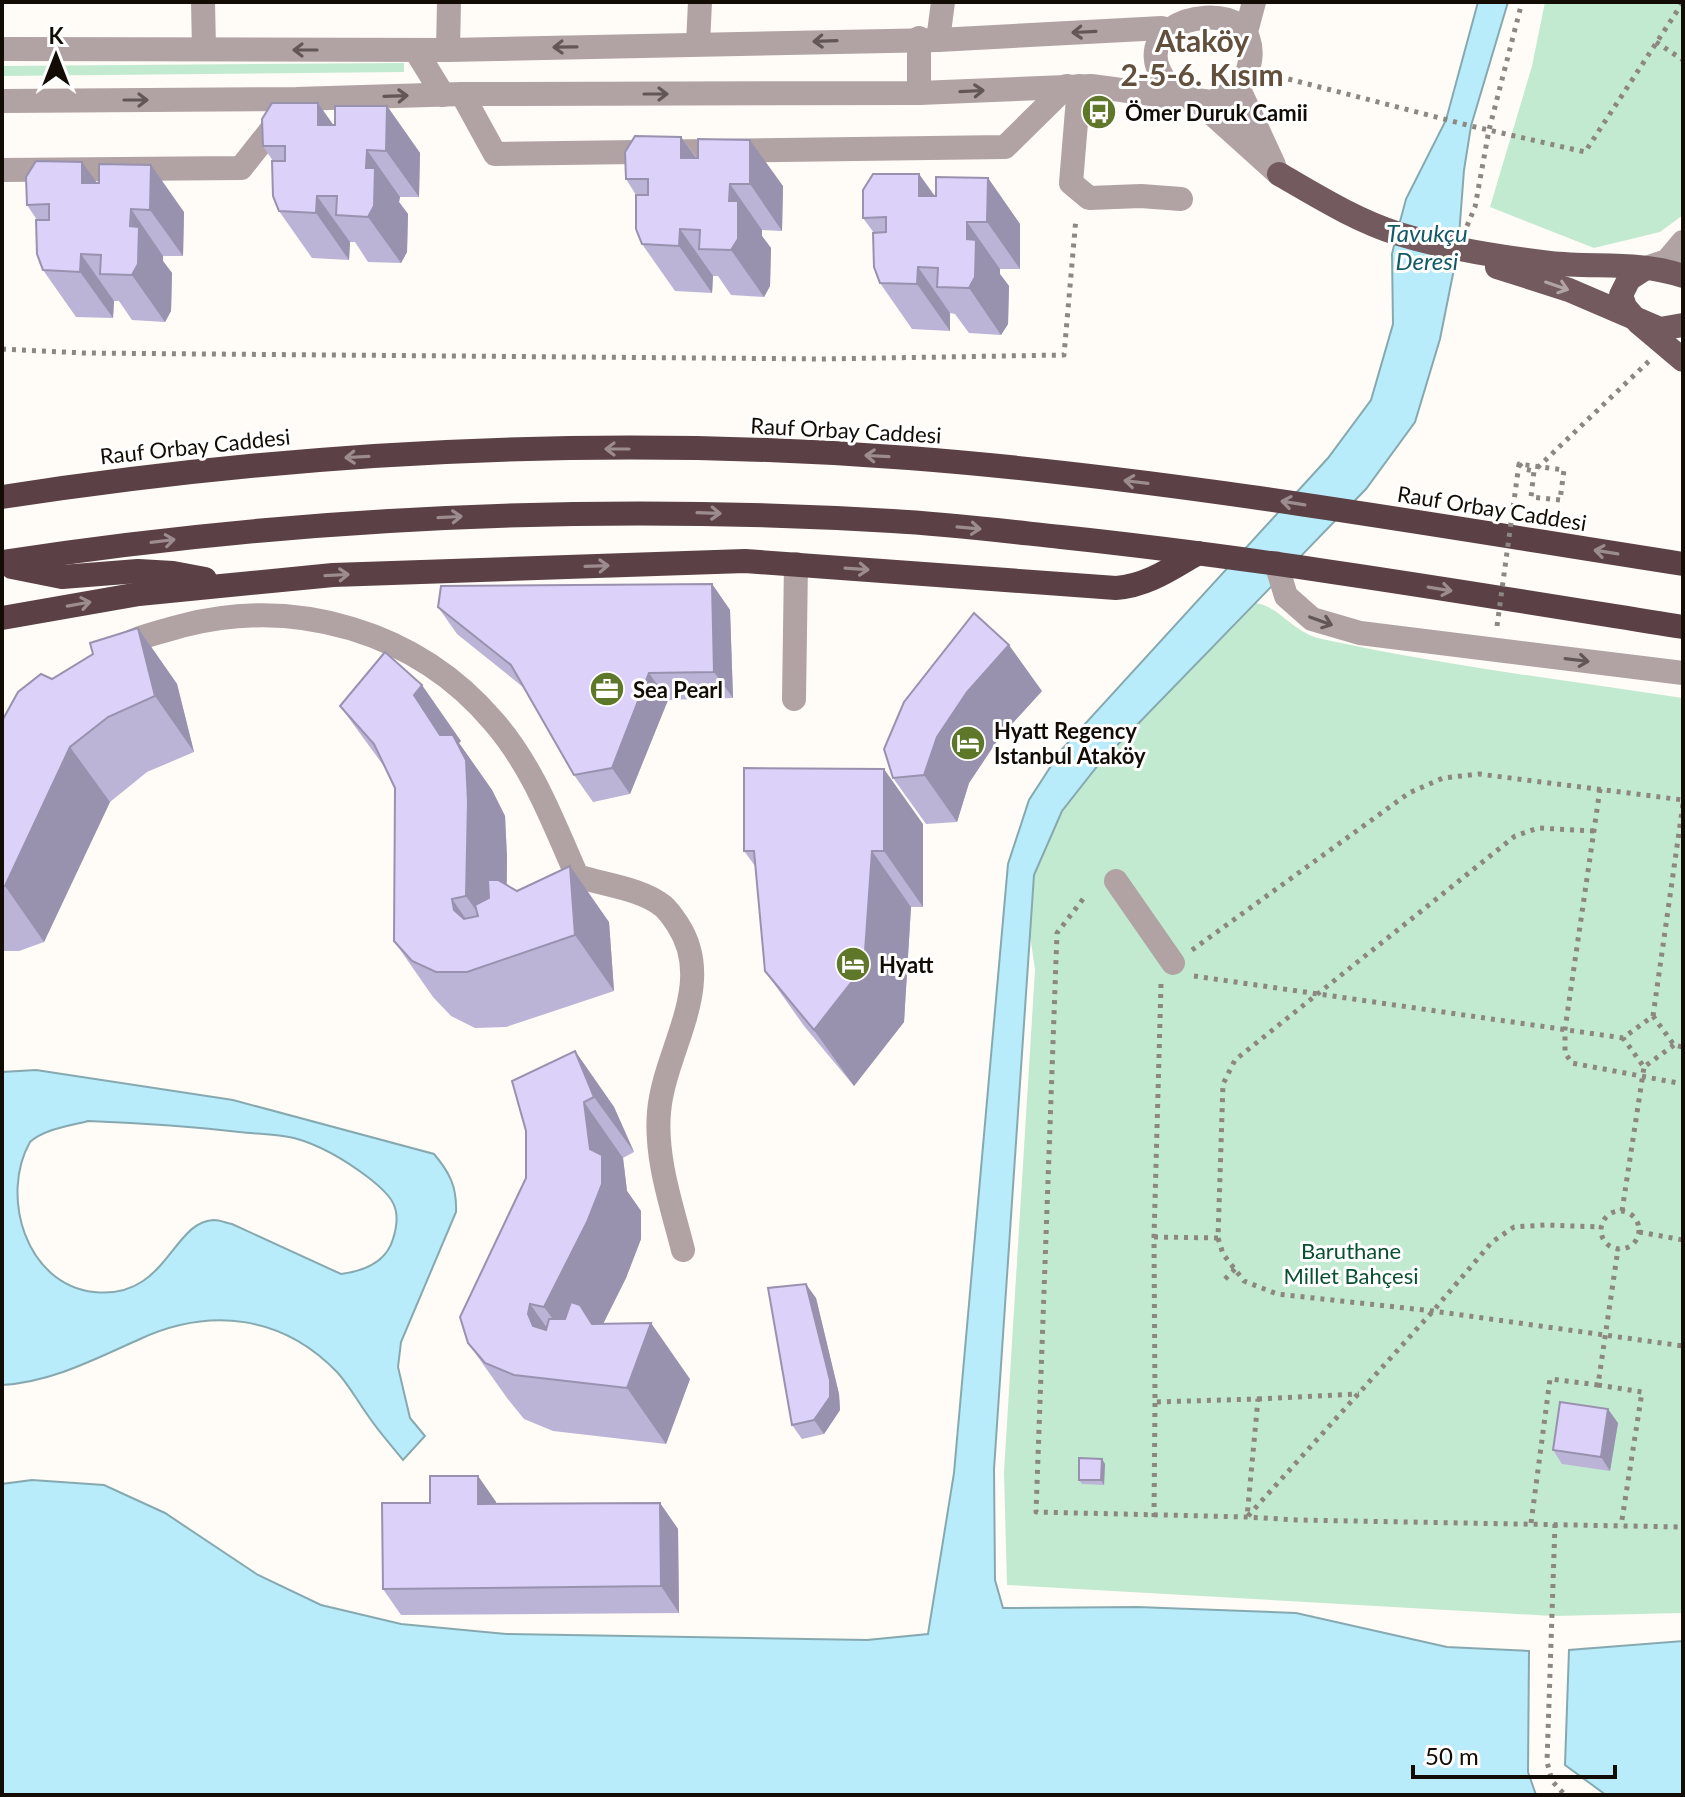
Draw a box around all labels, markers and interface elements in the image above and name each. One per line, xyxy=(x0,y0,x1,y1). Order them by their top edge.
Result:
north arrow xyxy=(16,16,96,96)
text: K xyxy=(48,22,64,49)
district label: Ataköy 2-5-6. Kısım xyxy=(1120,22,1284,92)
one-way arrow xyxy=(1071,25,1098,40)
one-way arrow xyxy=(812,33,839,49)
one-way arrow xyxy=(552,40,579,55)
one-way arrow xyxy=(292,42,319,57)
one-way arrow xyxy=(958,83,985,98)
one-way arrow xyxy=(642,86,669,102)
one-way arrow xyxy=(382,88,409,103)
one-way arrow xyxy=(122,92,149,108)
bus stop icon: Ömer Duruk Camii xyxy=(1080,93,1118,131)
place label: Ömer Duruk Camii xyxy=(1125,99,1308,126)
water label: Tavukçu Deresi xyxy=(1386,218,1468,275)
one-way arrow xyxy=(1545,280,1570,295)
street label: Rauf Orbay Caddesi xyxy=(750,412,942,448)
street label: Rauf Orbay Caddesi xyxy=(98,423,292,469)
one-way arrow xyxy=(604,441,631,457)
one-way arrow xyxy=(864,448,891,463)
one-way arrow xyxy=(344,450,371,465)
one-way arrow xyxy=(1123,474,1150,489)
street label: Rauf Orbay Caddesi xyxy=(1395,480,1589,536)
one-way arrow xyxy=(1281,495,1306,510)
one-way arrow xyxy=(695,506,722,521)
one-way arrow xyxy=(436,509,462,524)
one-way arrow xyxy=(955,520,982,535)
one-way arrow xyxy=(149,533,176,548)
one-way arrow xyxy=(1594,544,1619,559)
one-way arrow xyxy=(583,558,610,573)
one-way arrow xyxy=(843,562,869,577)
one-way arrow xyxy=(323,567,350,582)
one-way arrow xyxy=(1427,582,1452,597)
one-way arrow xyxy=(66,596,91,611)
one-way arrow xyxy=(1308,615,1333,629)
one-way arrow xyxy=(1563,652,1590,667)
office icon: Sea Pearl xyxy=(588,670,626,708)
place label: Sea Pearl xyxy=(633,676,723,703)
place label: Hyatt Regency Istanbul Ataköy xyxy=(994,717,1146,769)
hotel icon: Hyatt Regency Istanbul Ataköy xyxy=(949,724,987,762)
hotel icon: Hyatt xyxy=(834,945,872,983)
place label: Hyatt xyxy=(879,951,934,978)
park label: Baruthane Millet Bahçesi xyxy=(1284,1237,1418,1289)
scale bar xyxy=(1413,1729,1615,1779)
text: 50 m xyxy=(1425,1741,1479,1770)

